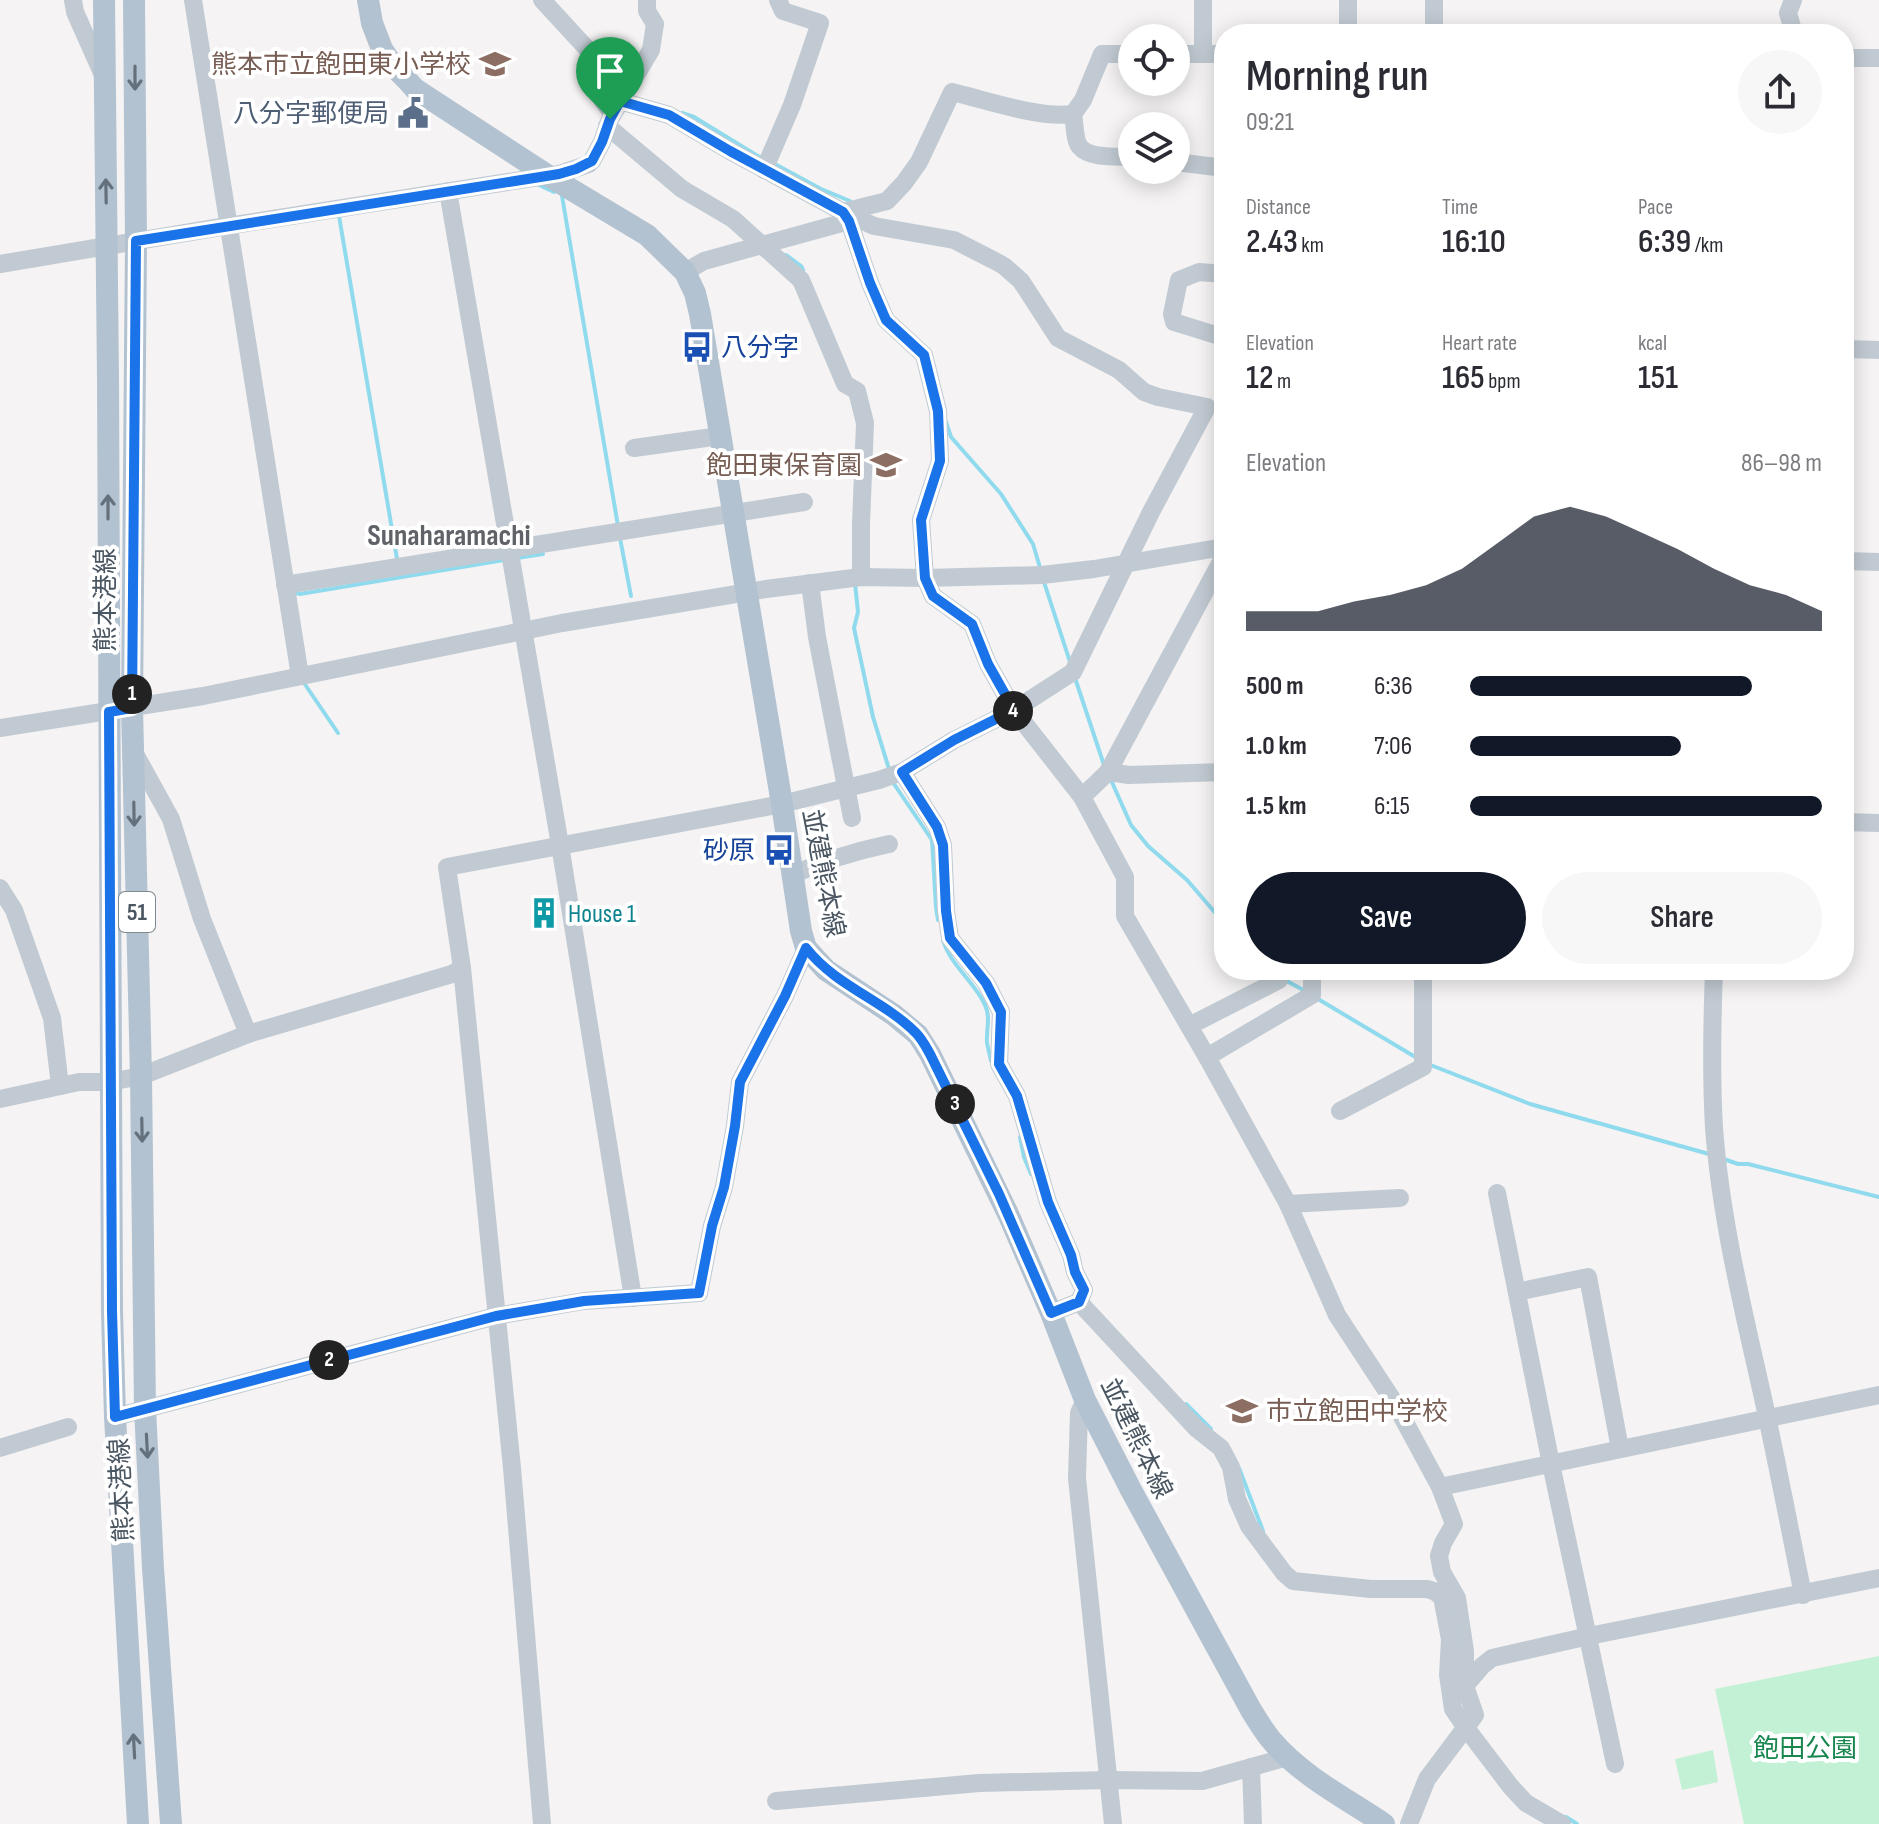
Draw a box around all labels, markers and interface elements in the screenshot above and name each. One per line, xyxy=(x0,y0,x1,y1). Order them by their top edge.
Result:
map controls xyxy=(1118,24,1190,184)
button: locate xyxy=(1118,24,1190,96)
pin xyxy=(576,37,644,119)
school or university icon: 熊本市立飽田東小学校 xyxy=(478,47,512,81)
icon: arrive xyxy=(588,49,632,93)
place label: 熊本市立飽田東小学校 xyxy=(211,50,471,81)
text: Morning run xyxy=(1246,50,1429,103)
button: share xyxy=(1738,50,1822,134)
one-way arrow xyxy=(127,64,143,91)
public building icon: 八分字郵便局 xyxy=(396,96,430,130)
place label: 八分字郵便局 xyxy=(233,99,389,130)
text: 09:21 xyxy=(1246,107,1294,138)
button: layers xyxy=(1118,112,1190,184)
one-way arrow xyxy=(98,178,113,205)
text: Distance xyxy=(1246,194,1311,221)
text: Time xyxy=(1442,194,1478,221)
text: Pace xyxy=(1638,194,1673,221)
text: 2.43 xyxy=(1246,221,1298,262)
text: 16:10 xyxy=(1442,221,1506,262)
text: 6:39 xyxy=(1638,221,1691,262)
text: km xyxy=(1298,232,1324,259)
text: /km xyxy=(1691,232,1723,259)
bus stop icon: 八分字 xyxy=(680,330,714,364)
text: Elevation xyxy=(1246,330,1314,357)
text: Heart rate xyxy=(1442,330,1517,357)
text: kcal xyxy=(1638,330,1667,357)
place label: 八分字 xyxy=(721,333,799,364)
text: 12 xyxy=(1246,357,1274,398)
text: 165 xyxy=(1442,357,1485,398)
text: 151 xyxy=(1638,357,1678,398)
text: m xyxy=(1274,368,1291,395)
text: bpm xyxy=(1485,368,1521,395)
school or university icon: 飽田東保育園 xyxy=(869,448,903,482)
text: Elevation xyxy=(1246,448,1326,479)
text: 86–98 m xyxy=(1741,448,1822,479)
place label: 飽田東保育園 xyxy=(706,451,862,482)
one-way arrow xyxy=(100,494,116,521)
district label: Sunaharamachi xyxy=(367,518,531,554)
street label: 熊本港線 xyxy=(91,548,122,652)
text: 500 m xyxy=(1246,671,1303,702)
text: 6:36 xyxy=(1374,671,1413,702)
pin: 1 xyxy=(112,674,152,714)
text: 1 xyxy=(128,680,136,707)
pin: 4 xyxy=(993,691,1033,731)
text: 4 xyxy=(1008,697,1018,724)
text: 1.0 km xyxy=(1246,731,1307,762)
text: 7:06 xyxy=(1374,731,1412,762)
text: 1.5 km xyxy=(1246,791,1306,822)
text: 6:15 xyxy=(1374,791,1410,822)
one-way arrow xyxy=(127,800,142,827)
street label: 並建熊本線 xyxy=(795,807,850,940)
bus stop icon: 砂原 xyxy=(762,833,796,867)
place label: 砂原 xyxy=(703,836,755,867)
button: Save xyxy=(1246,872,1526,964)
button: Share xyxy=(1542,872,1822,964)
road number: 51 xyxy=(119,892,155,932)
building icon: House 1 xyxy=(527,896,561,930)
place label: House 1 xyxy=(568,899,636,930)
pin: 3 xyxy=(935,1084,975,1124)
text: 3 xyxy=(950,1090,960,1117)
one-way arrow xyxy=(134,1116,149,1143)
pin: 2 xyxy=(309,1340,349,1380)
text: 2 xyxy=(324,1346,334,1373)
street label: 並建熊本線 xyxy=(1093,1373,1178,1504)
school or university icon: 市立飽田中学校 xyxy=(1225,1394,1259,1428)
place label: 市立飽田中学校 xyxy=(1266,1397,1448,1428)
one-way arrow xyxy=(140,1432,155,1459)
street label: 熊本港線 xyxy=(104,1437,141,1543)
one-way arrow xyxy=(126,1733,141,1760)
park label: 飽田公園 xyxy=(1753,1734,1857,1765)

